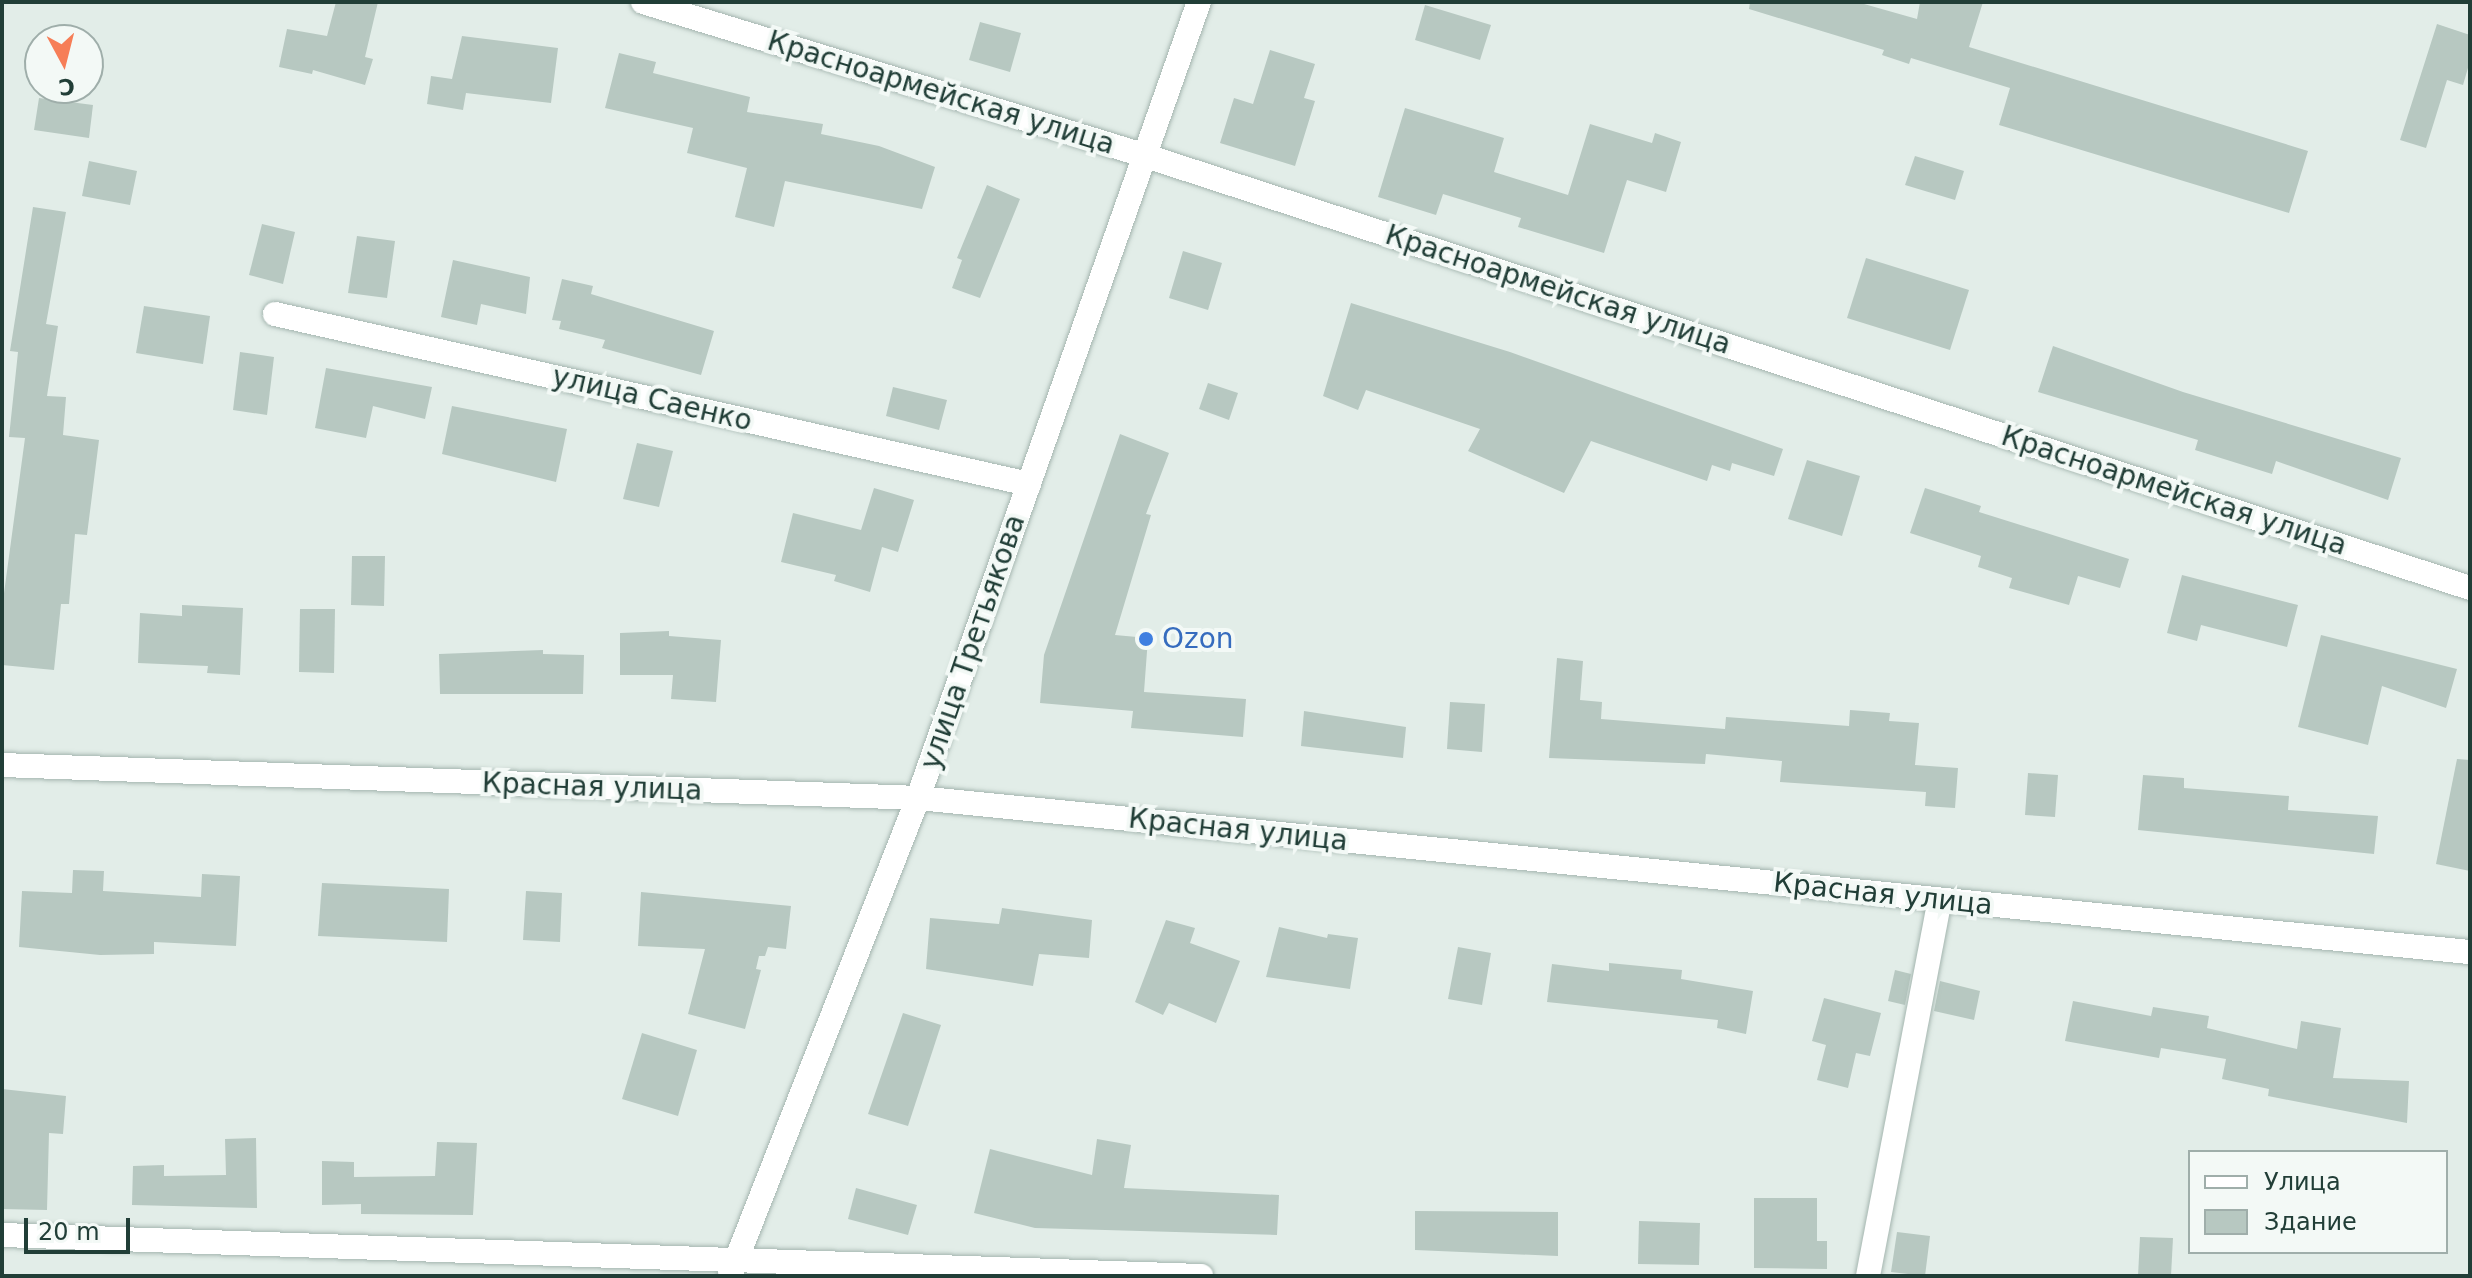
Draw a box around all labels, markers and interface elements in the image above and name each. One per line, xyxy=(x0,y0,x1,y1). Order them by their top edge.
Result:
north arrow xyxy=(24,24,104,104)
street label: Красноармейская улица xyxy=(763,24,1119,162)
text: С xyxy=(57,73,76,100)
street label: Красноармейская улица xyxy=(1381,218,1735,362)
street label: улица Саенко xyxy=(549,360,755,438)
street label: Красноармейская улица xyxy=(1997,419,2351,563)
street label: улица Третьякова xyxy=(914,510,1032,774)
place label: Ozon xyxy=(1162,622,1234,656)
marker: Ozon xyxy=(1137,630,1155,648)
street label: Красная улица xyxy=(481,766,703,808)
street label: Красная улица xyxy=(1127,802,1349,858)
street label: Красная улица xyxy=(1772,866,1994,922)
legend xyxy=(2188,1150,2448,1254)
text: Улица xyxy=(2264,1168,2341,1196)
scale bar xyxy=(28,1202,134,1252)
text: Здание xyxy=(2264,1208,2357,1236)
text: 20 m xyxy=(38,1218,100,1246)

